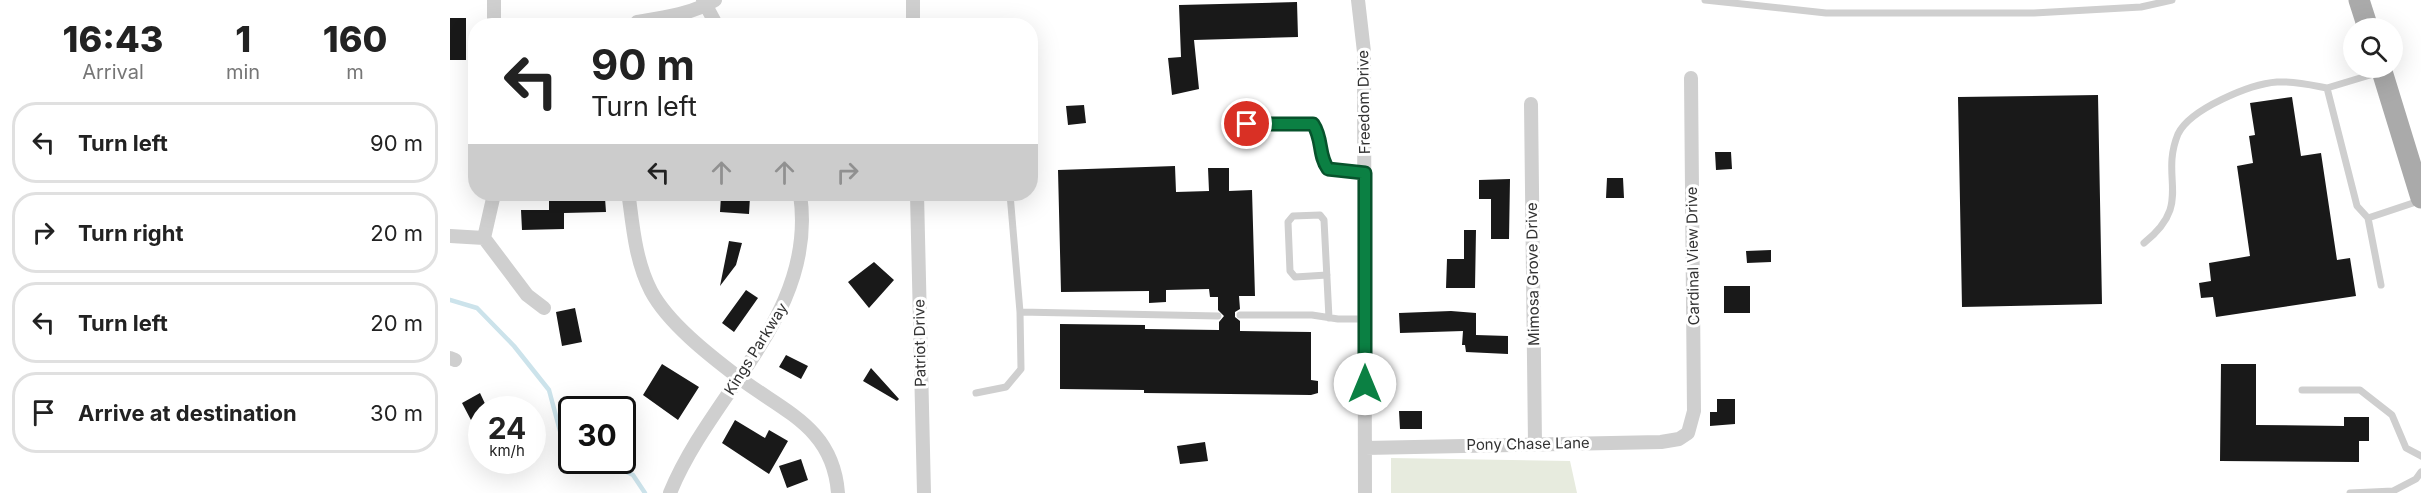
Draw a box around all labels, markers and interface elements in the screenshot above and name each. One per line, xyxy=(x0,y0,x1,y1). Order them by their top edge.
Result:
text: 16:43 xyxy=(63,17,163,61)
text: 1 xyxy=(235,17,251,61)
text: 160 xyxy=(323,17,387,61)
map controls xyxy=(2343,18,2403,78)
button: search xyxy=(2343,18,2403,78)
text: 90 m xyxy=(591,39,695,90)
icon: left xyxy=(492,42,570,120)
street label: Freedom Drive xyxy=(1353,50,1374,154)
text: Arrival xyxy=(82,60,144,84)
text: min xyxy=(226,60,260,84)
text: m xyxy=(346,60,364,84)
text: Turn left xyxy=(591,90,697,123)
pin xyxy=(1221,98,1272,149)
icon: arrive xyxy=(1230,107,1263,140)
icon: left xyxy=(27,126,60,159)
text: Turn left xyxy=(78,130,168,156)
text: 90 m xyxy=(370,130,423,156)
icon: left xyxy=(642,156,675,189)
icon: ahead xyxy=(705,156,738,189)
icon: ahead xyxy=(768,156,801,189)
icon: right xyxy=(831,156,864,189)
street label: Cardinal View Drive xyxy=(1682,186,1703,326)
street label: Mimosa Grove Drive xyxy=(1522,202,1543,346)
icon: right xyxy=(27,216,60,249)
text: Turn right xyxy=(78,220,184,246)
text: 20 m xyxy=(370,220,423,246)
street label: Kings Parkway xyxy=(720,299,792,398)
street label: Patriot Drive xyxy=(909,299,930,387)
icon: left xyxy=(27,306,60,339)
text: Turn left xyxy=(78,310,168,336)
text: 20 m xyxy=(370,310,423,336)
position arrow xyxy=(1333,352,1397,416)
icon: arrive xyxy=(27,396,60,429)
speed limit sign: 30 xyxy=(558,396,636,474)
text: Arrive at destination xyxy=(78,400,297,426)
text: 30 m xyxy=(370,400,423,426)
text: 24 xyxy=(488,410,526,446)
street label: Pony Chase Lane xyxy=(1466,433,1590,454)
text: km/h xyxy=(489,441,525,460)

